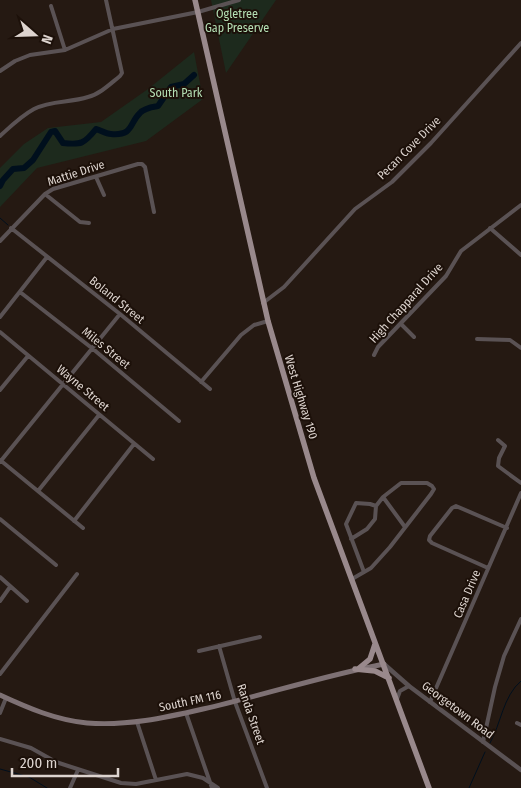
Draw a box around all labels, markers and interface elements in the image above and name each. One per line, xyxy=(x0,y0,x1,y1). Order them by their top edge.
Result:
park label: Ogletree Gap Preserve xyxy=(205,7,269,35)
north arrow xyxy=(10,10,60,60)
text: N xyxy=(37,32,56,46)
park label: South Park xyxy=(150,86,203,100)
street label: Pecan Cove Drive xyxy=(375,113,444,182)
street label: Mattie Drive xyxy=(46,157,106,189)
street label: High Chapparal Drive xyxy=(366,260,446,346)
street label: Boland Street xyxy=(87,273,147,327)
street label: Miles Street xyxy=(79,324,133,372)
street label: West Highway 190 xyxy=(282,353,320,441)
street label: Wayne Street xyxy=(54,362,112,414)
street label: Casa Drive xyxy=(451,568,483,620)
street label: Georgetown Road xyxy=(419,678,497,742)
street label: Randa Street xyxy=(234,682,268,746)
street label: South FM 116 xyxy=(158,688,222,714)
scale bar xyxy=(12,746,119,778)
text: 200 m xyxy=(20,754,57,772)

